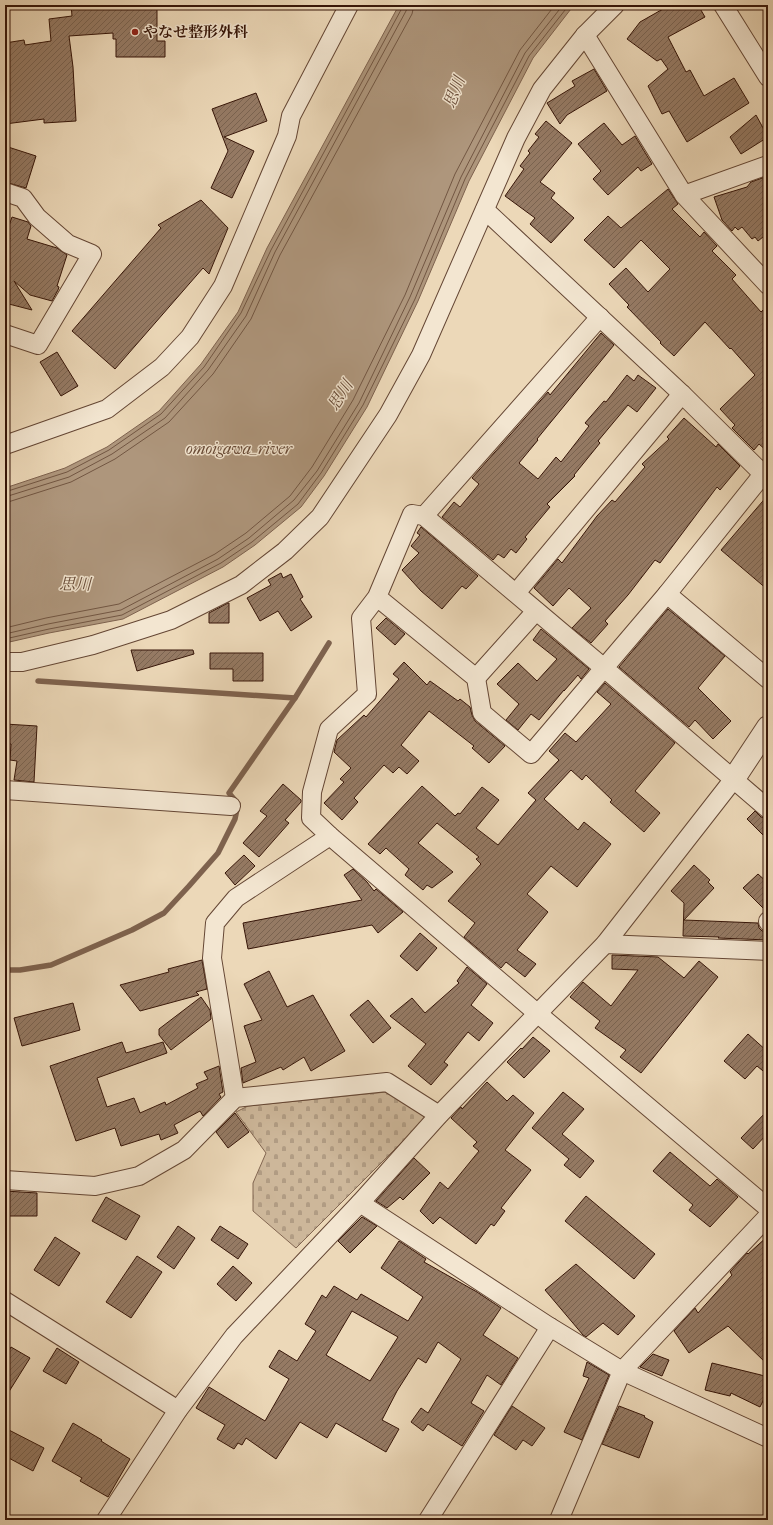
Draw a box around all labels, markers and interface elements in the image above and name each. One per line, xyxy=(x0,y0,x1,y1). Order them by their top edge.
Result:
place label: やなせ整形外科 xyxy=(143,23,248,41)
marker: やなせ整形外科 xyxy=(130,27,140,37)
water label: 思川 xyxy=(439,72,469,110)
water label: 思川 xyxy=(323,375,358,414)
water label: omoigawa_river xyxy=(186,439,294,458)
water label: 思川 xyxy=(59,574,93,594)

